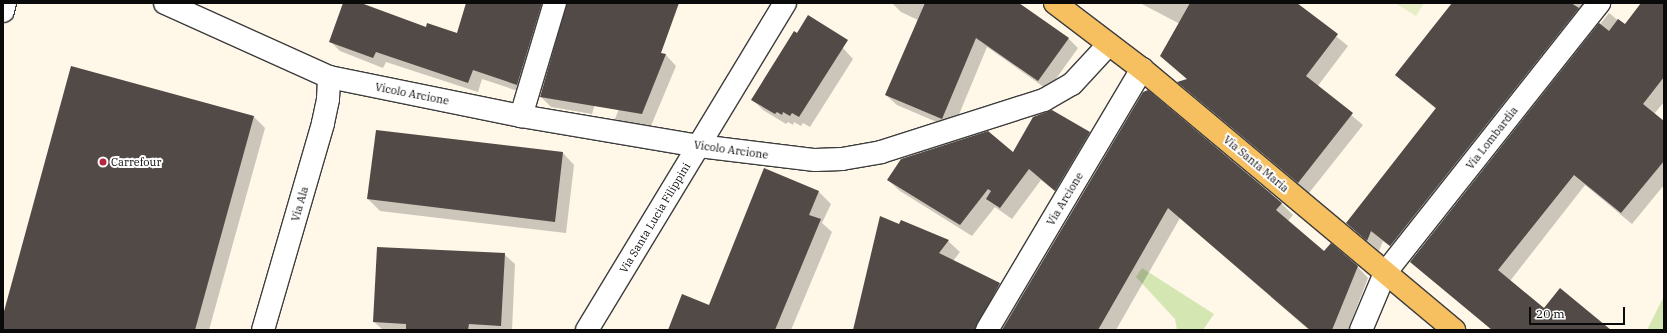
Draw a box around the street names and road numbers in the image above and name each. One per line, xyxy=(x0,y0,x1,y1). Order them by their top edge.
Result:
street label: Vicolo Arcione xyxy=(374,80,450,108)
street label: Via Lombardia xyxy=(1463,104,1521,172)
street label: Via Santa Maria xyxy=(1221,133,1291,195)
street label: Vicolo Arcione xyxy=(693,138,769,162)
street label: Via Santa Lucia Filippini xyxy=(617,160,693,276)
street label: Via Arcione xyxy=(1044,170,1086,228)
street label: Via Ala xyxy=(289,185,311,223)

